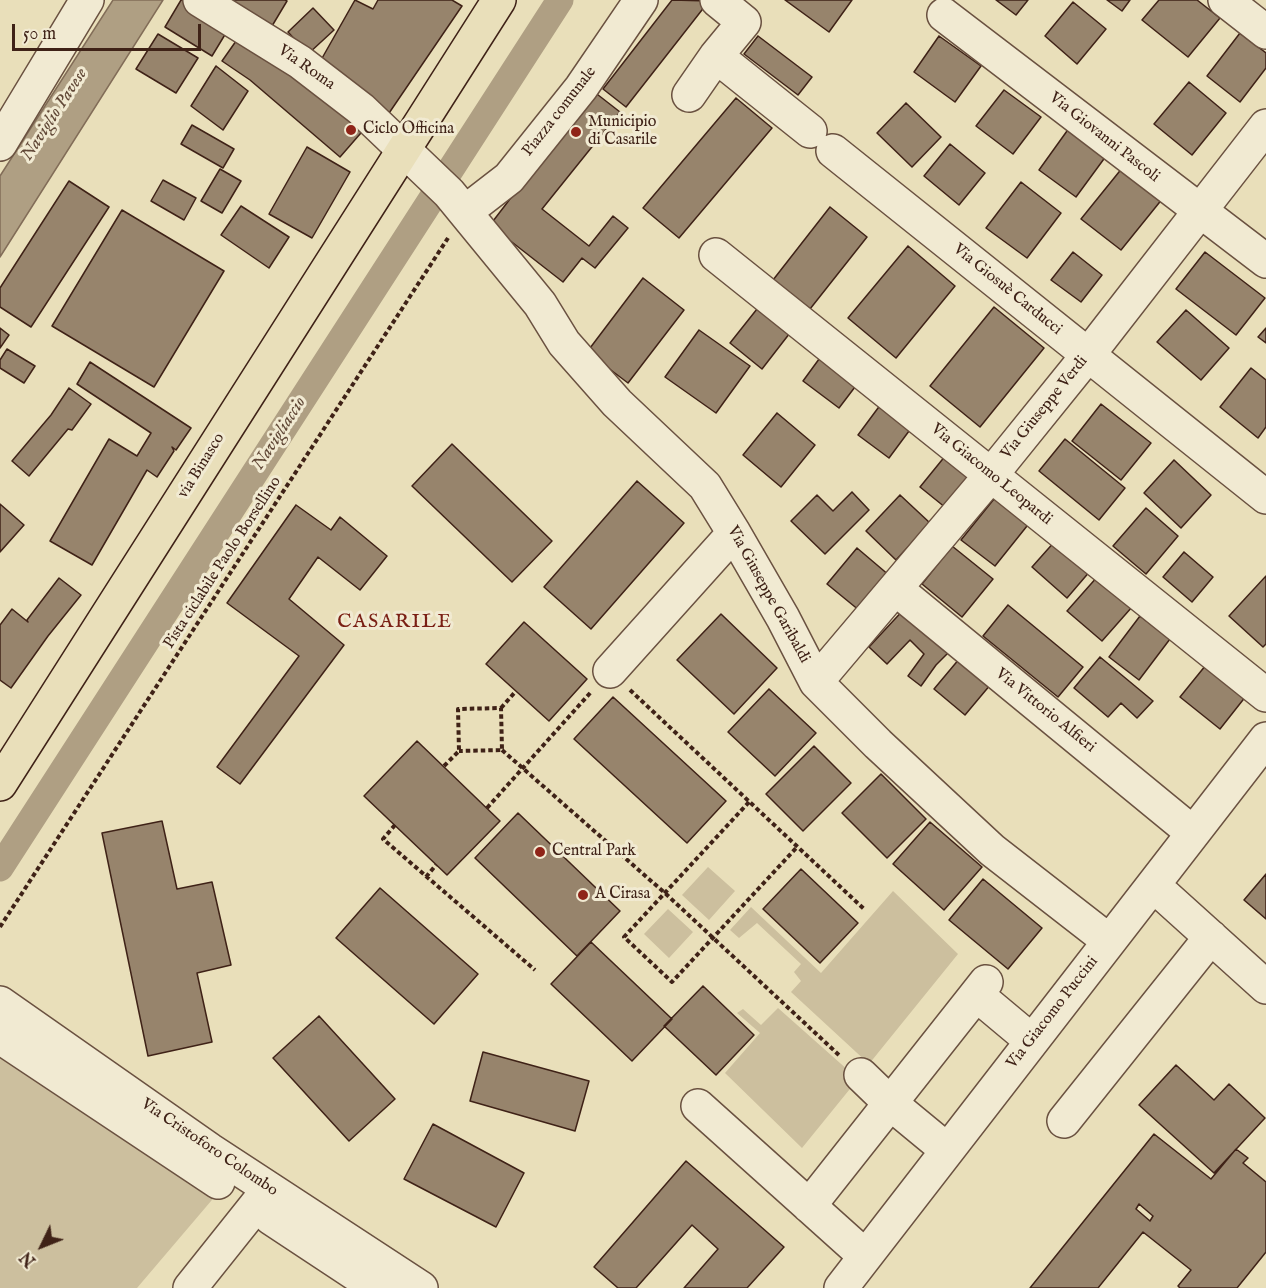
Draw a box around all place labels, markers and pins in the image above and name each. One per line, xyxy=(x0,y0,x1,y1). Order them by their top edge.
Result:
place label: Municipio di Casarile xyxy=(588,113,657,151)
place label: Ciclo Officina xyxy=(363,120,454,140)
marker: Ciclo Officina xyxy=(344,123,358,137)
marker: Municipio di Casarile xyxy=(569,125,583,139)
place label: Central Park xyxy=(552,842,636,862)
marker: Central Park xyxy=(533,845,547,859)
place label: A Cirasa xyxy=(595,885,650,905)
marker: A Cirasa xyxy=(576,888,590,902)

